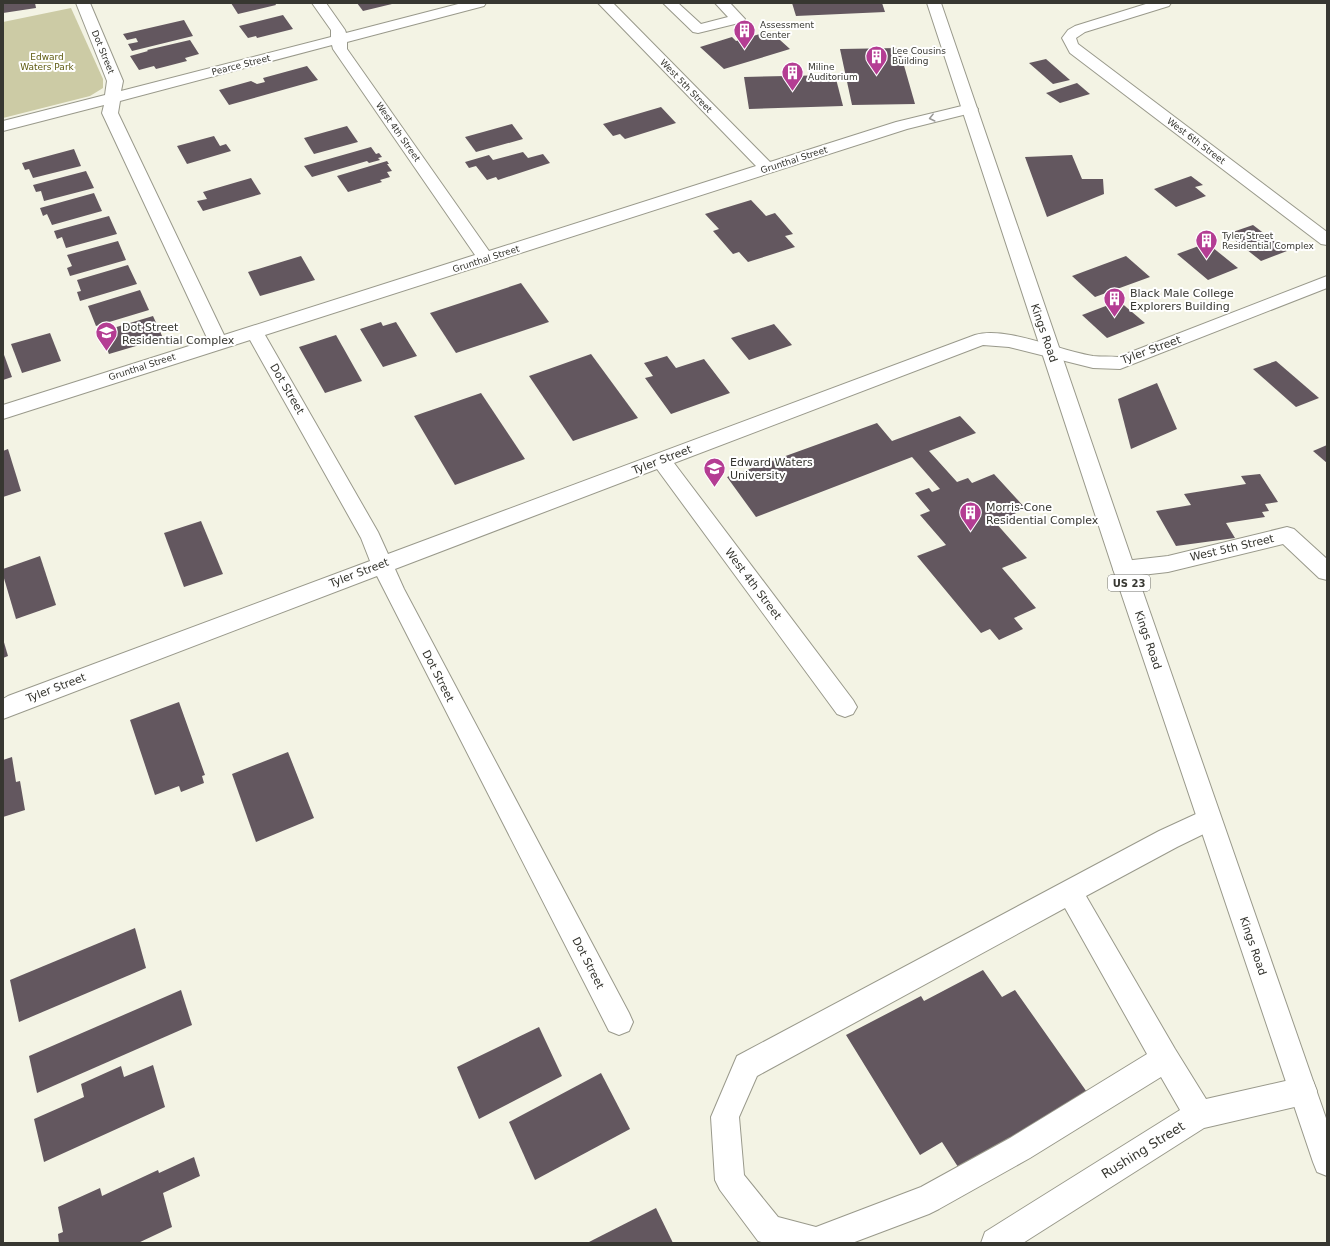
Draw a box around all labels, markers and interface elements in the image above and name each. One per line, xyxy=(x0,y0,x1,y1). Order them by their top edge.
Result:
building icon: Assessment Center xyxy=(732,17,758,50)
place label: Assessment Center xyxy=(760,20,814,40)
street label: Dot Street xyxy=(90,29,116,76)
building icon: Lee Cousins Building xyxy=(864,43,890,76)
place label: Lee Cousins Building xyxy=(892,46,946,66)
park label: Edward Waters Park xyxy=(20,52,75,72)
street label: Pearce Street xyxy=(211,53,272,77)
street label: West 5th Street xyxy=(658,57,714,115)
building icon: Miline Auditorium xyxy=(779,59,805,92)
place label: Miline Auditorium xyxy=(808,62,858,82)
street label: West 4th Street xyxy=(374,100,422,164)
one-way arrow xyxy=(928,114,935,122)
street label: West 6th Street xyxy=(1165,116,1227,166)
street label: Grunthal Street xyxy=(759,144,829,176)
building icon: Tyler Street Residential Complex xyxy=(1194,228,1220,261)
place label: Tyler Street Residential Complex xyxy=(1221,231,1315,251)
street label: Grunthal Street xyxy=(451,243,521,275)
building icon: Black Male College Explorers Building xyxy=(1101,286,1127,319)
place label: Black Male College Explorers Building xyxy=(1130,287,1234,313)
street label: Kings Road xyxy=(1028,302,1060,364)
school or university icon: Dot Street Residential Complex xyxy=(93,320,119,353)
place label: Dot Street Residential Complex xyxy=(122,321,235,347)
street label: Tyler Street xyxy=(1118,333,1183,367)
street label: Grunthal Street xyxy=(107,351,177,383)
street label: Dot Street xyxy=(267,361,307,417)
street label: Tyler Street xyxy=(629,442,694,478)
school or university icon: Edward Waters University xyxy=(701,455,727,488)
place label: Edward Waters University xyxy=(730,456,813,482)
building icon: Morris-Cone Residential Complex xyxy=(958,500,984,533)
place label: Morris-Cone Residential Complex xyxy=(986,501,1099,527)
street label: West 5th Street xyxy=(1189,532,1276,564)
street label: West 4th Street xyxy=(722,546,784,623)
street label: Tyler Street xyxy=(326,555,391,591)
road number: US 23 xyxy=(1108,575,1150,591)
street label: Kings Road xyxy=(1132,609,1164,671)
street label: Dot Street xyxy=(419,648,457,705)
street label: Tyler Street xyxy=(23,670,88,706)
street label: Kings Road xyxy=(1237,915,1269,977)
street label: Dot Street xyxy=(569,935,607,992)
street label: Rushing Street xyxy=(1099,1118,1187,1182)

